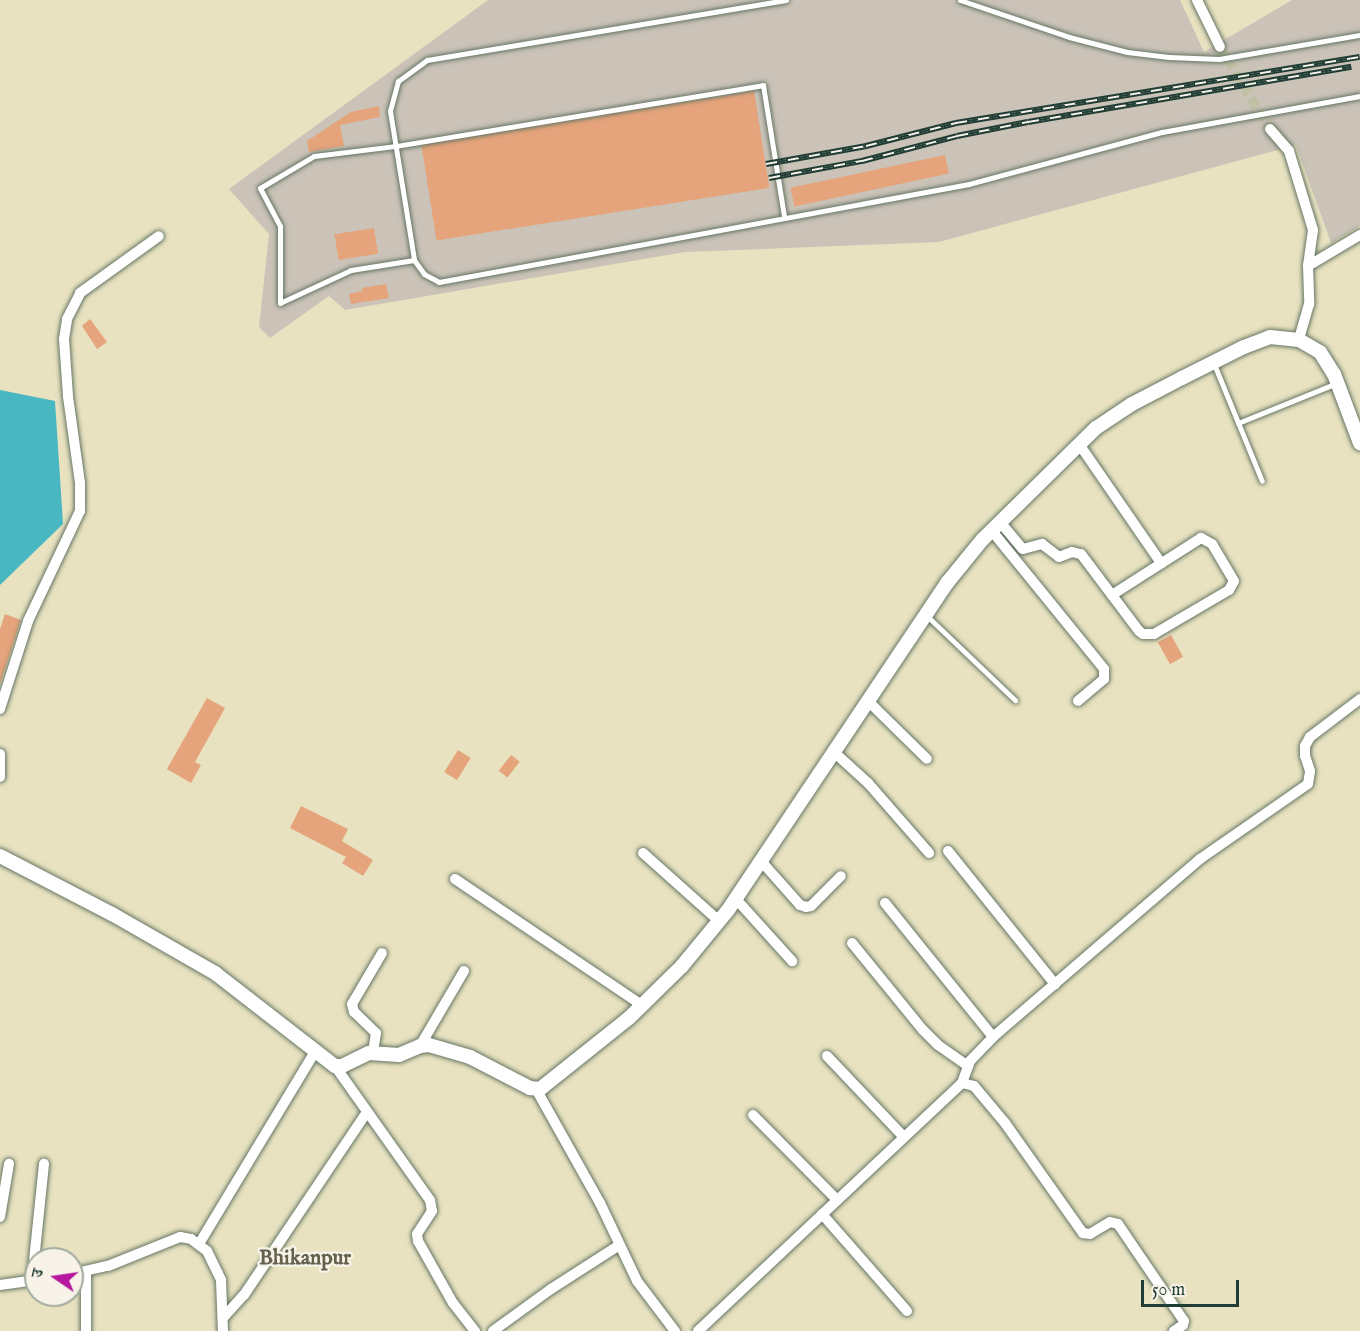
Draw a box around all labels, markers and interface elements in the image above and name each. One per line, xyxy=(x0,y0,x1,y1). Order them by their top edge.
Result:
district label: Bhikanpur xyxy=(259,1246,351,1272)
north arrow xyxy=(24,1247,84,1307)
text: उ xyxy=(28,1267,49,1280)
scale bar xyxy=(1144,1268,1242,1306)
text: 50 m xyxy=(1152,1279,1185,1302)

